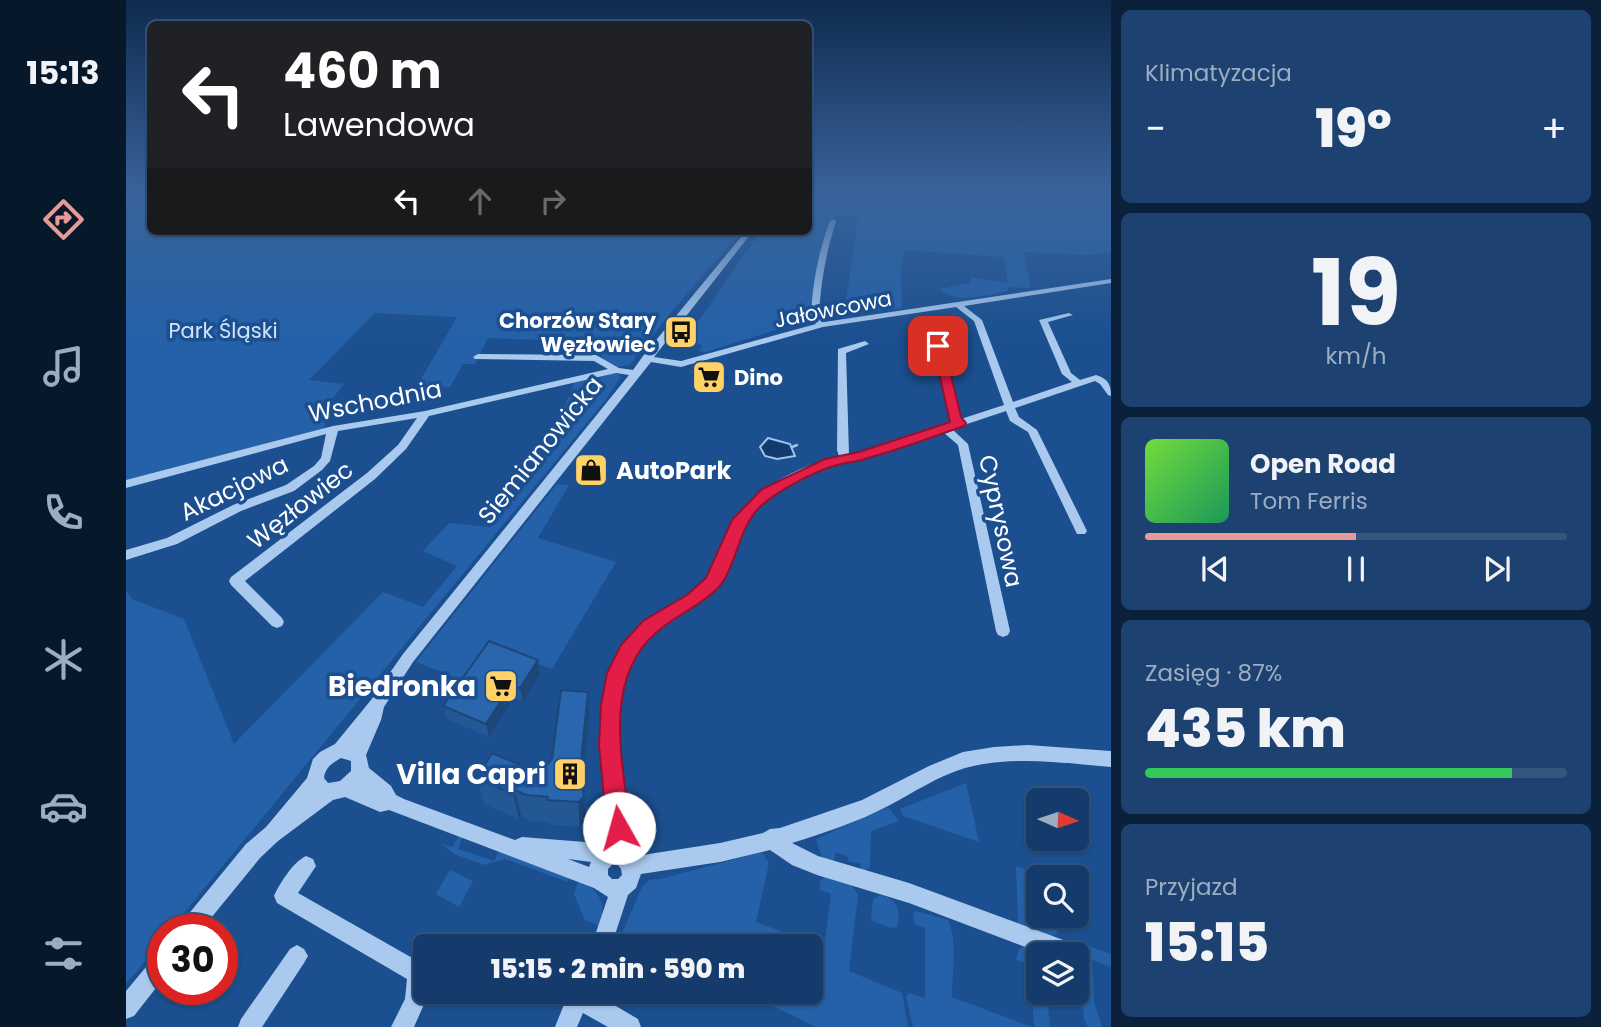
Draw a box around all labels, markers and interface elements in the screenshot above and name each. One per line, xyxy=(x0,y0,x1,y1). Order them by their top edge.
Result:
text: 460 m xyxy=(283,37,442,105)
icon: left xyxy=(168,49,259,140)
text: 15:13 xyxy=(26,50,100,95)
text: Klimatyzacja xyxy=(1145,57,1292,89)
text: 19° xyxy=(1315,92,1392,165)
text: Lawendowa xyxy=(283,102,475,147)
text: − xyxy=(1145,102,1166,155)
text: + xyxy=(1541,102,1567,155)
icon: left xyxy=(388,182,426,220)
icon: ahead xyxy=(461,182,499,220)
icon: right xyxy=(534,182,572,220)
icon: directions xyxy=(39,195,88,244)
text: 19 xyxy=(1311,229,1401,357)
street label: Jałowcowa xyxy=(772,283,894,335)
place label: Chorzów Stary Węzłowiec xyxy=(499,306,657,359)
bus stop icon: Chorzów Stary Węzłowiec xyxy=(662,313,700,351)
park label: Park Śląski xyxy=(168,316,278,345)
pin xyxy=(908,316,968,376)
icon: arrive xyxy=(919,327,957,365)
text: km/h xyxy=(1325,340,1387,372)
icon: music xyxy=(39,342,88,391)
supermarket icon: Dino xyxy=(690,358,728,396)
place label: Dino xyxy=(734,363,783,392)
street label: Siemianowicka xyxy=(470,369,610,531)
street label: Wschodnia xyxy=(306,372,444,430)
text: Open Road xyxy=(1250,446,1396,482)
street label: Akacjowa xyxy=(174,448,294,528)
shop icon: AutoPark xyxy=(572,451,610,489)
street label: Cyprysowa xyxy=(971,452,1031,590)
street label: Węzłowiec xyxy=(240,453,360,557)
place label: AutoPark xyxy=(616,454,731,487)
text: Tom Ferris xyxy=(1250,485,1368,517)
icon: phone xyxy=(39,488,88,537)
icon: previous xyxy=(1196,550,1234,588)
icon: pause xyxy=(1337,550,1375,588)
icon: next xyxy=(1478,550,1516,588)
icon: climate xyxy=(39,635,88,684)
text: Zasięg · 87% xyxy=(1145,657,1282,689)
place label: Biedronka xyxy=(328,667,476,706)
supermarket icon: Biedronka xyxy=(482,667,520,705)
text: 435 km xyxy=(1145,692,1346,765)
place label: Villa Capri xyxy=(396,755,546,794)
building icon: Villa Capri xyxy=(551,755,589,793)
icon: car xyxy=(39,782,88,831)
north arrow xyxy=(1026,788,1088,850)
map controls xyxy=(1026,788,1089,1005)
position arrow xyxy=(582,791,656,865)
button: search xyxy=(1026,865,1089,928)
text: Przyjazd xyxy=(1145,871,1238,903)
text: 15:15 xyxy=(1145,906,1269,979)
speed limit sign: 30 xyxy=(147,914,238,1005)
icon: filters xyxy=(39,929,88,978)
button: layers xyxy=(1026,942,1089,1005)
text: 15:15 · 2 min · 590 m xyxy=(491,951,745,987)

